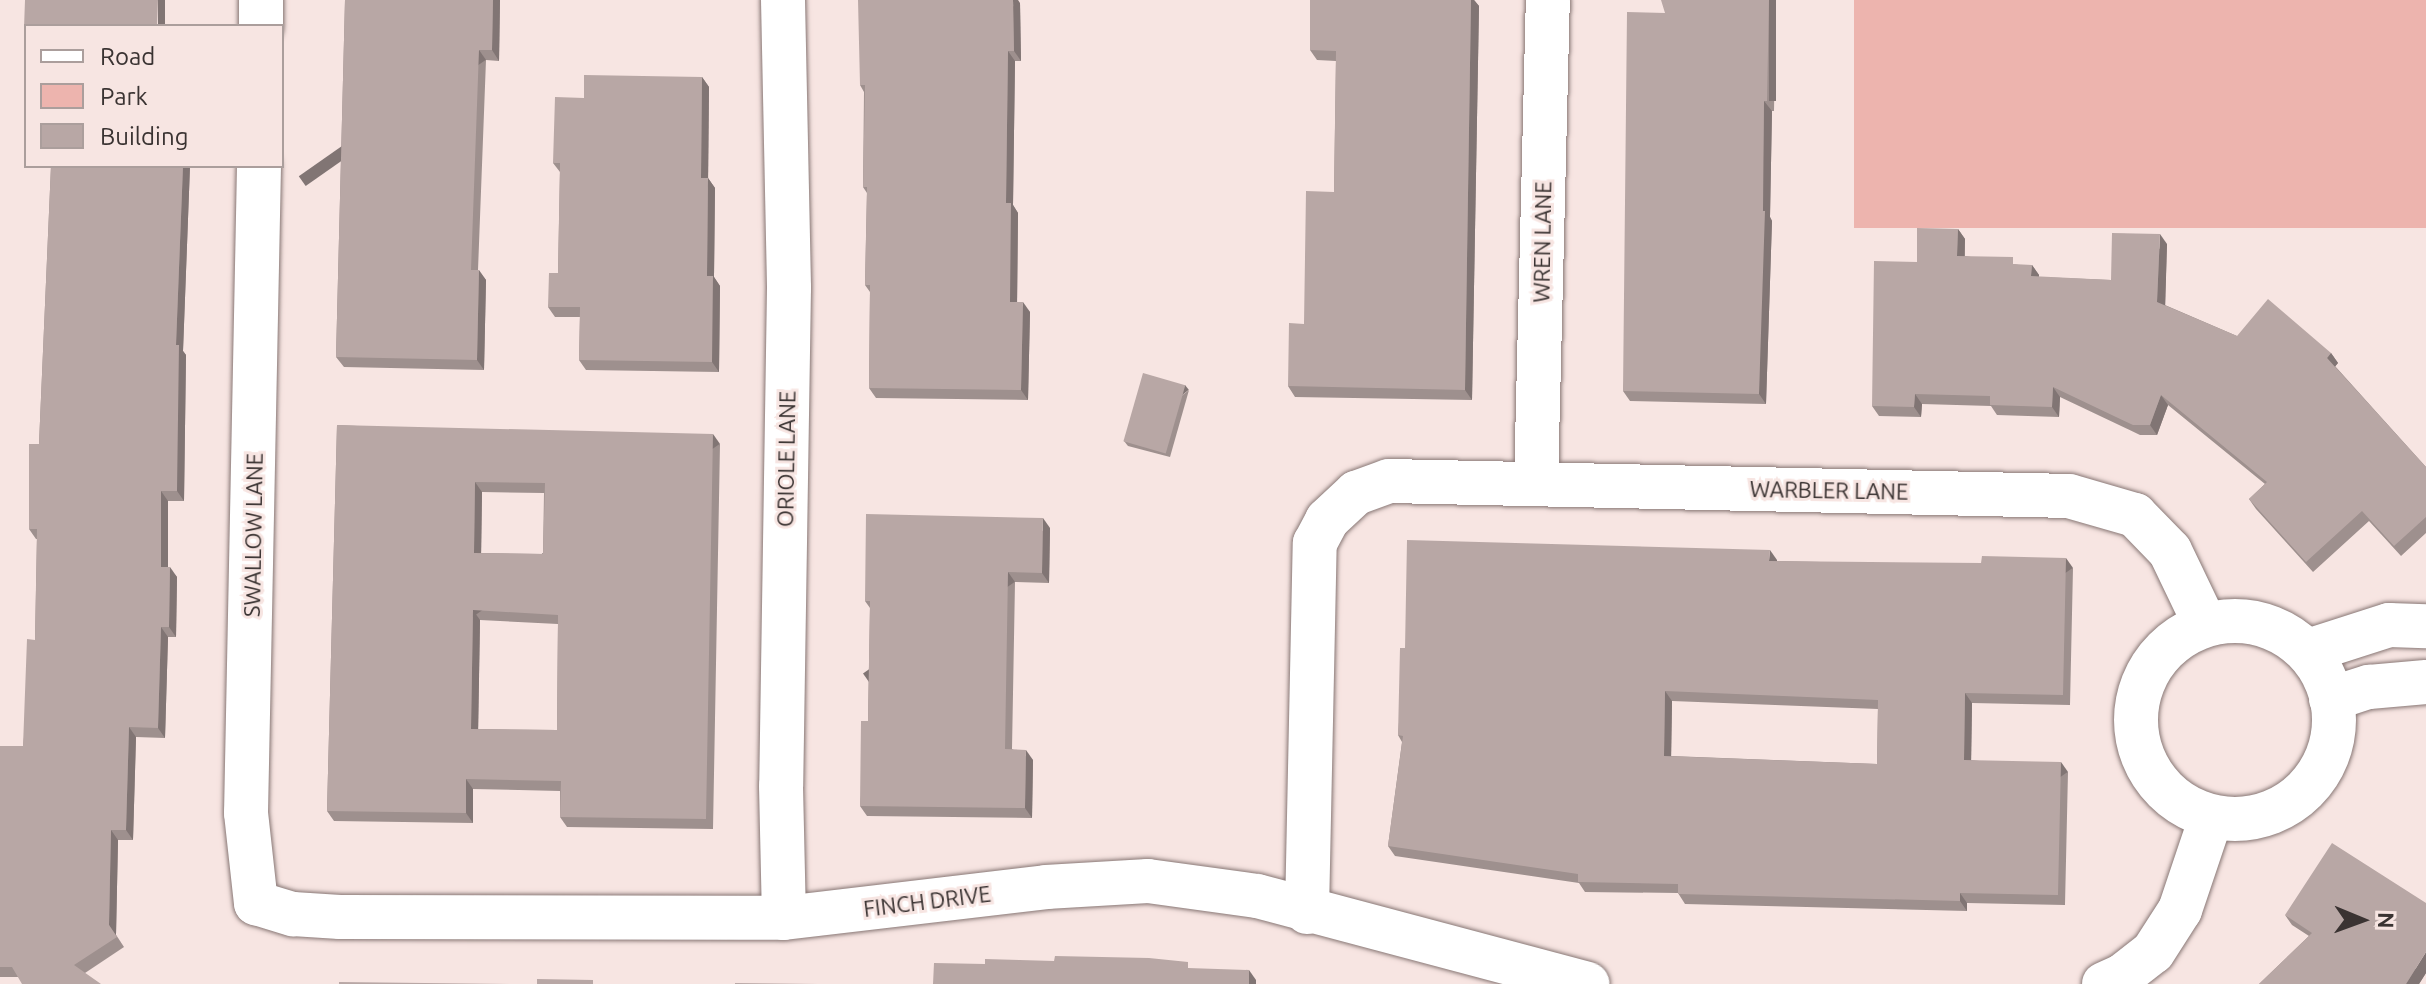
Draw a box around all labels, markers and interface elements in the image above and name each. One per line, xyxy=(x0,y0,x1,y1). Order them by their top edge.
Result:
legend xyxy=(24,24,284,168)
text: Road xyxy=(100,43,155,70)
text: Park xyxy=(100,83,148,110)
text: Building xyxy=(100,123,188,150)
street label: WREN LANE xyxy=(1528,181,1556,303)
street label: ORIOLE LANE xyxy=(772,391,800,527)
street label: SWALLOW LANE xyxy=(238,453,268,617)
street label: WARBLER LANE xyxy=(1750,475,1908,505)
street label: FINCH DRIVE xyxy=(862,880,992,922)
north arrow xyxy=(2322,880,2402,960)
text: N xyxy=(2374,912,2399,929)

